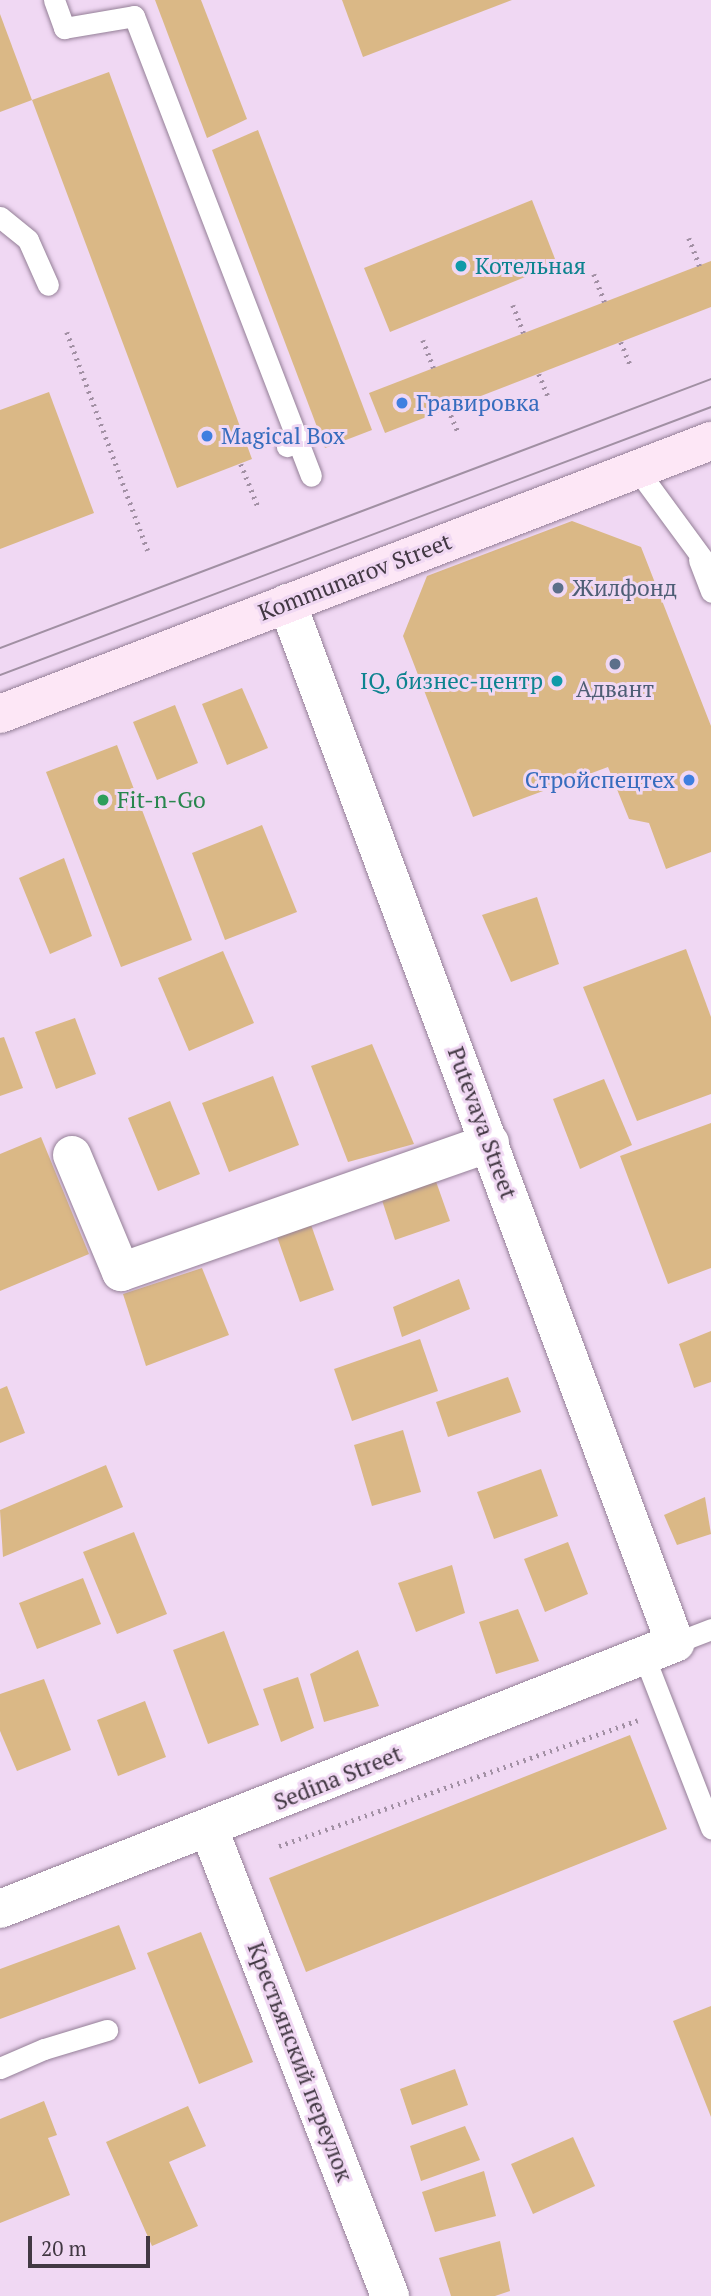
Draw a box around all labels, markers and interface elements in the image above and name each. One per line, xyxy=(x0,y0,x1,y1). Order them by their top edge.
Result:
place label: Котельная xyxy=(475,252,586,280)
marker: Котельная xyxy=(453,258,469,274)
place label: Гравировка xyxy=(416,389,540,417)
marker: Гравировка xyxy=(394,395,410,411)
place label: Magical Box xyxy=(221,422,345,450)
marker: Magical Box xyxy=(199,428,215,444)
street label: Kommunarov Street xyxy=(255,527,455,627)
place label: Жилфонд xyxy=(572,574,677,602)
marker: Жилфонд xyxy=(550,580,566,596)
marker: Адвант xyxy=(607,656,623,672)
place label: IQ, бизнес-центр xyxy=(359,667,543,695)
marker: IQ, бизнес-центр xyxy=(549,673,565,689)
place label: Адвант xyxy=(576,675,654,703)
place label: Стройспецтех xyxy=(525,766,675,794)
marker: Стройспецтех xyxy=(681,772,697,788)
place label: Fit-n-Go xyxy=(117,786,206,814)
marker: Fit-n-Go xyxy=(95,792,111,808)
street label: Putevaya Street xyxy=(442,1043,522,1203)
street label: Sedina Street xyxy=(270,1740,406,1816)
street label: Крестьянский переулок xyxy=(242,1938,358,2186)
scale bar xyxy=(32,2222,154,2266)
text: 20 m xyxy=(41,2234,87,2262)

